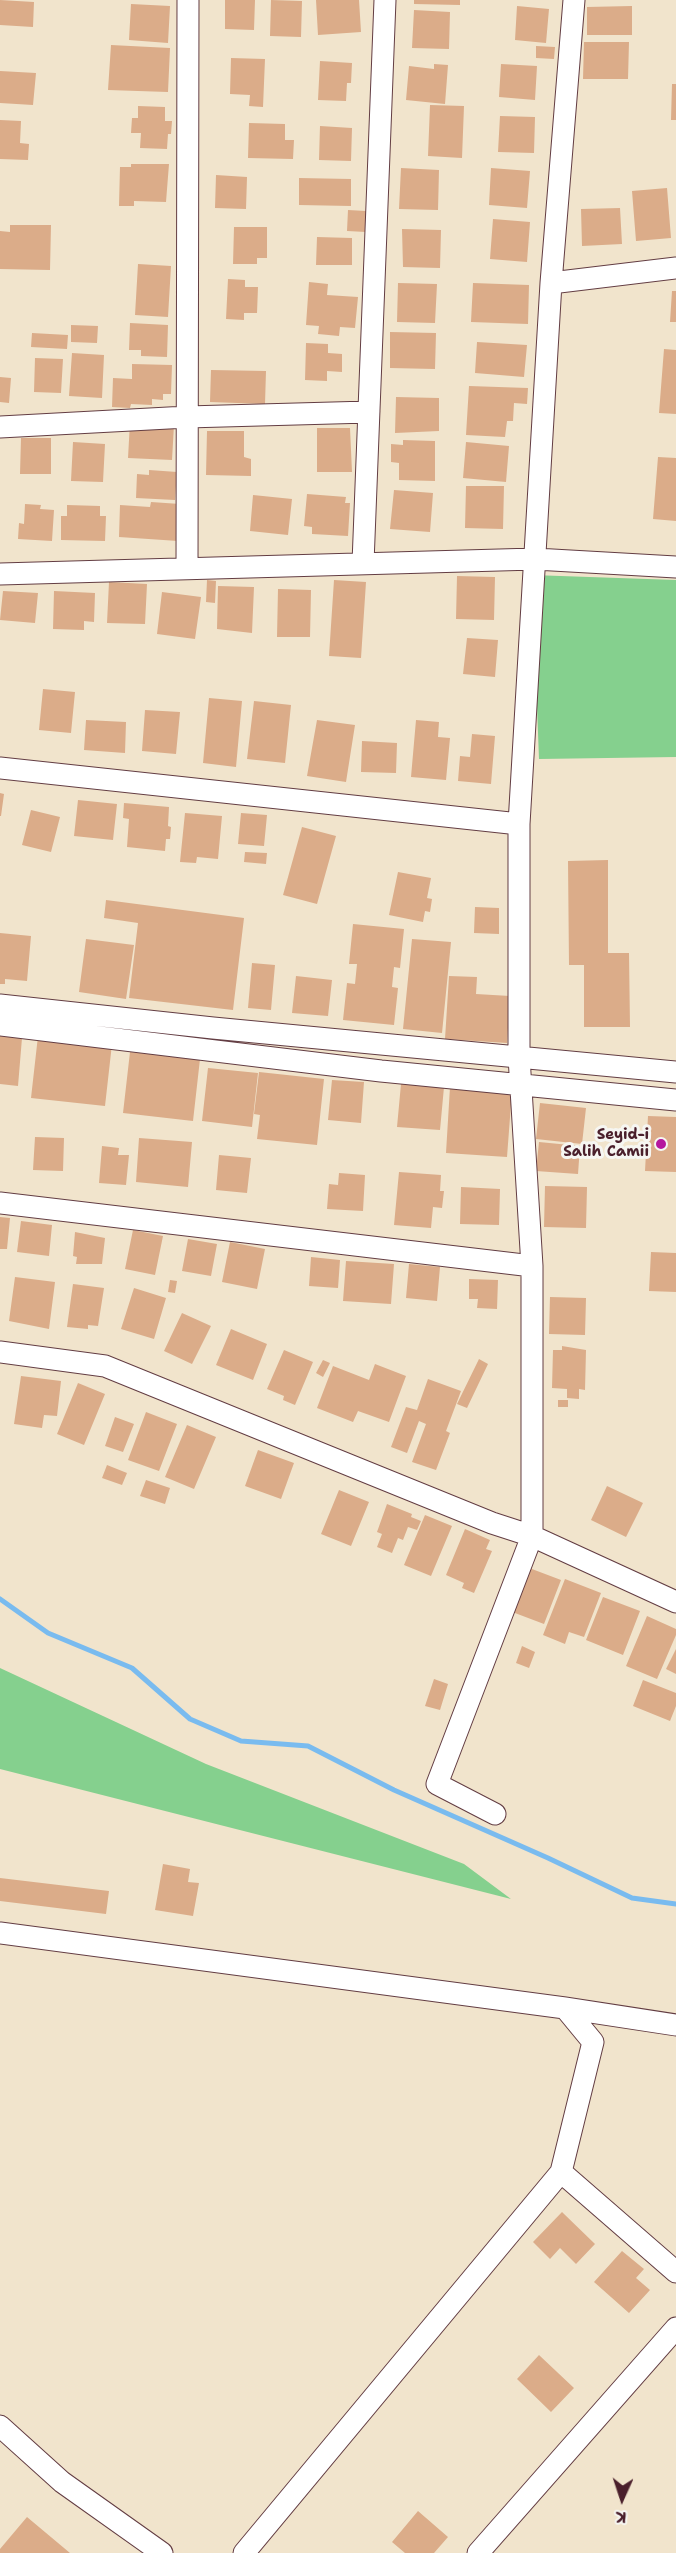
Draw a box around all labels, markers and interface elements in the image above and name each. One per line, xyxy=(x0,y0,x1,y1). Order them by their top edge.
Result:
place label: Seyid-i Salih Camii xyxy=(563,1126,649,1161)
marker: Seyid-i Salih Camii xyxy=(654,1137,668,1151)
north arrow xyxy=(592,2469,652,2529)
text: K xyxy=(615,2507,627,2528)

